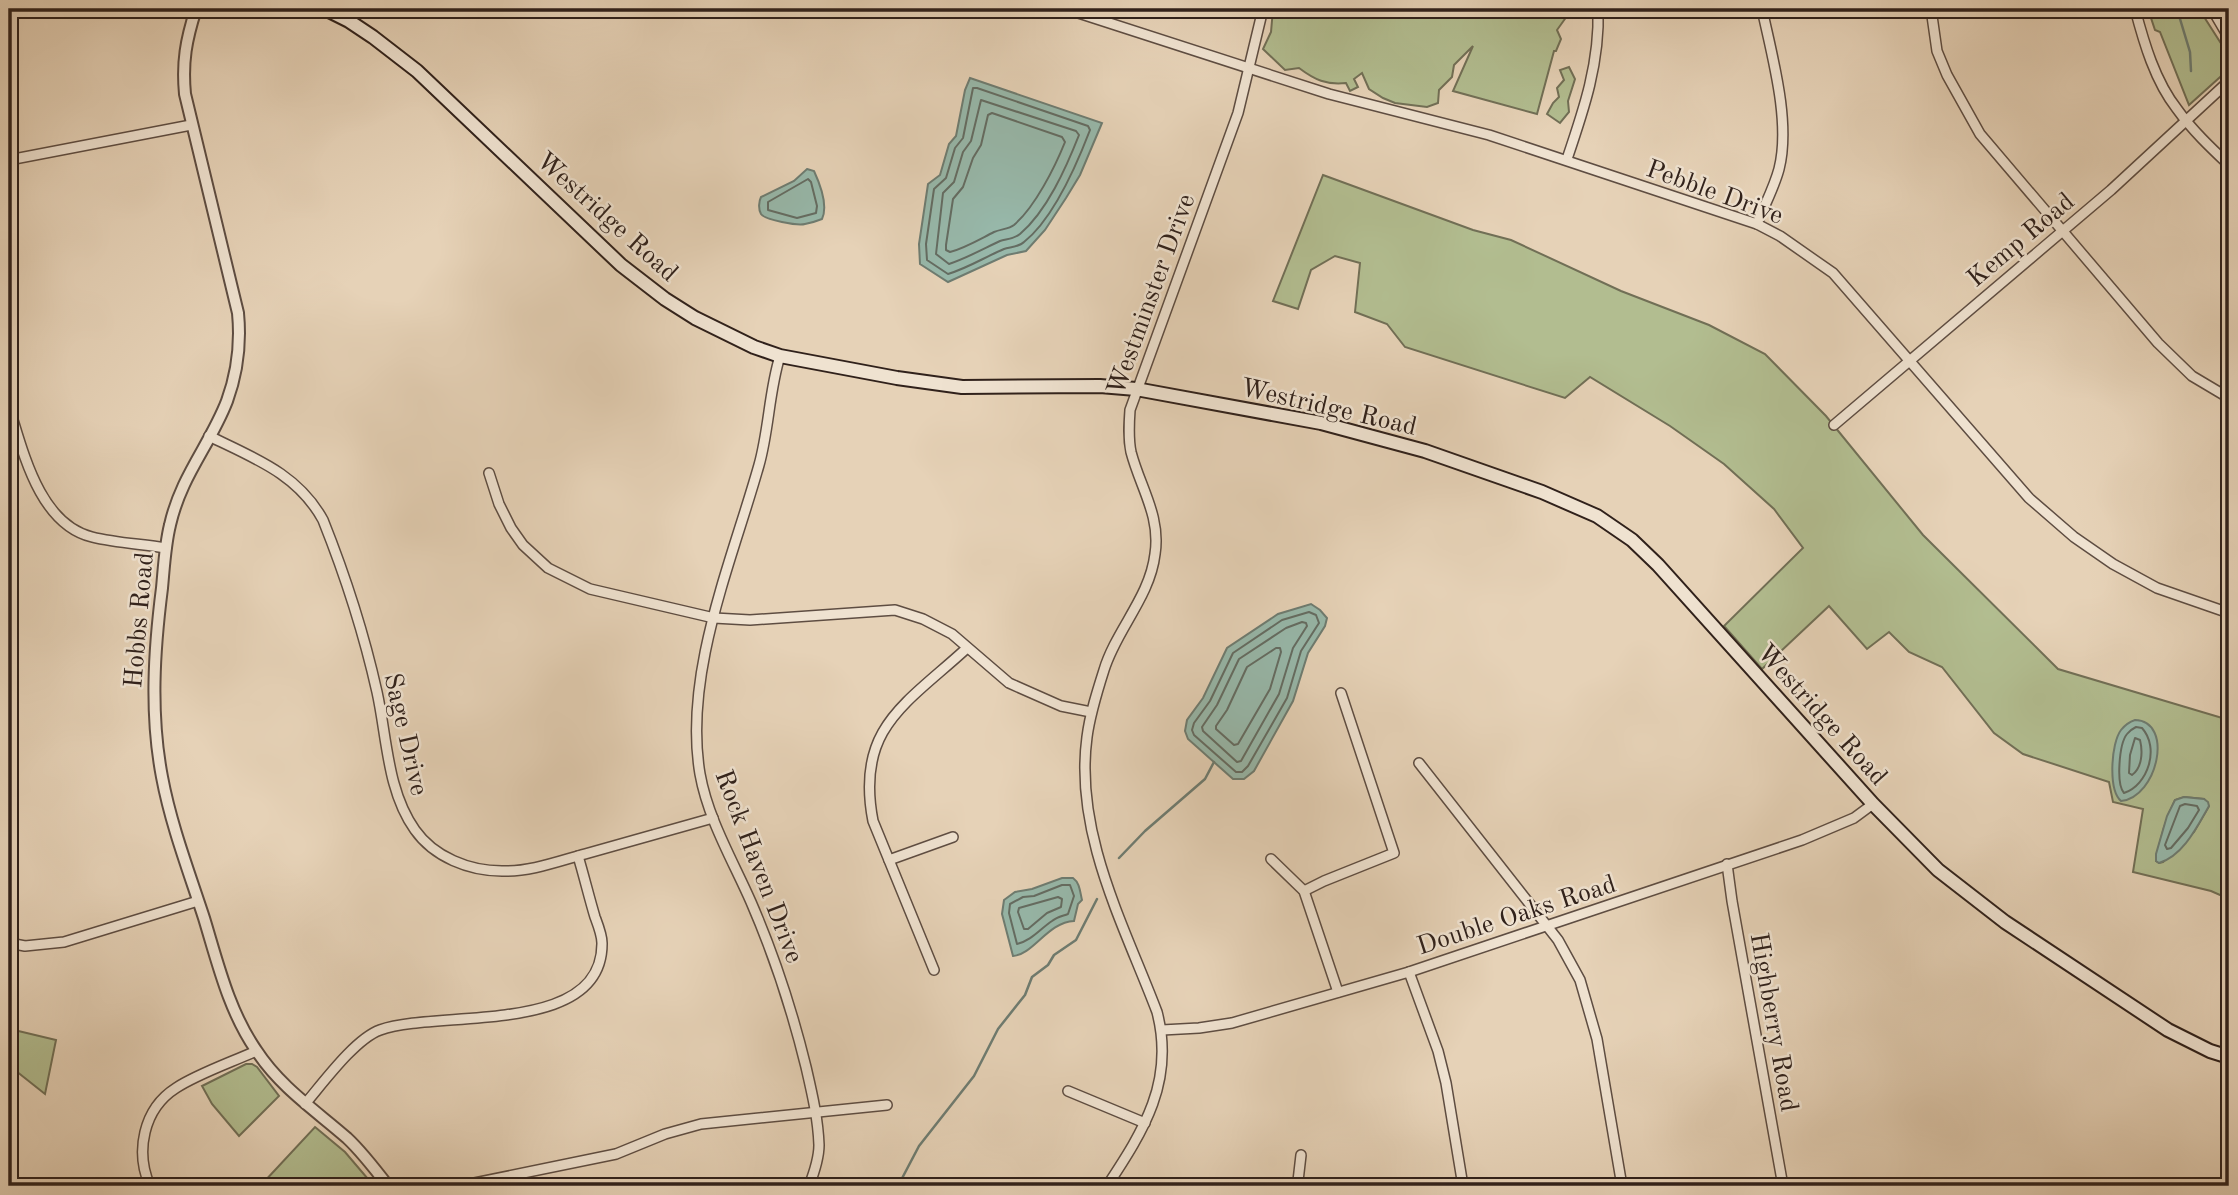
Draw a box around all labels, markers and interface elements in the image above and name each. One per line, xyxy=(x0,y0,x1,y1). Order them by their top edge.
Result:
street label: Westridge Road xyxy=(531,148,682,287)
street label: Pebble Drive xyxy=(1642,156,1786,230)
street label: Kemp Road xyxy=(1963,188,2080,293)
street label: Westminster Drive xyxy=(1103,191,1200,399)
street label: Westridge Road xyxy=(1238,375,1419,441)
street label: Hobbs Road xyxy=(121,551,159,689)
street label: Westridge Road xyxy=(1752,640,1891,791)
street label: Sage Drive xyxy=(378,671,432,798)
street label: Rock Haven Drive xyxy=(709,767,807,967)
street label: Double Oaks Road xyxy=(1414,871,1619,960)
street label: Highberry Road xyxy=(1744,931,1802,1114)

